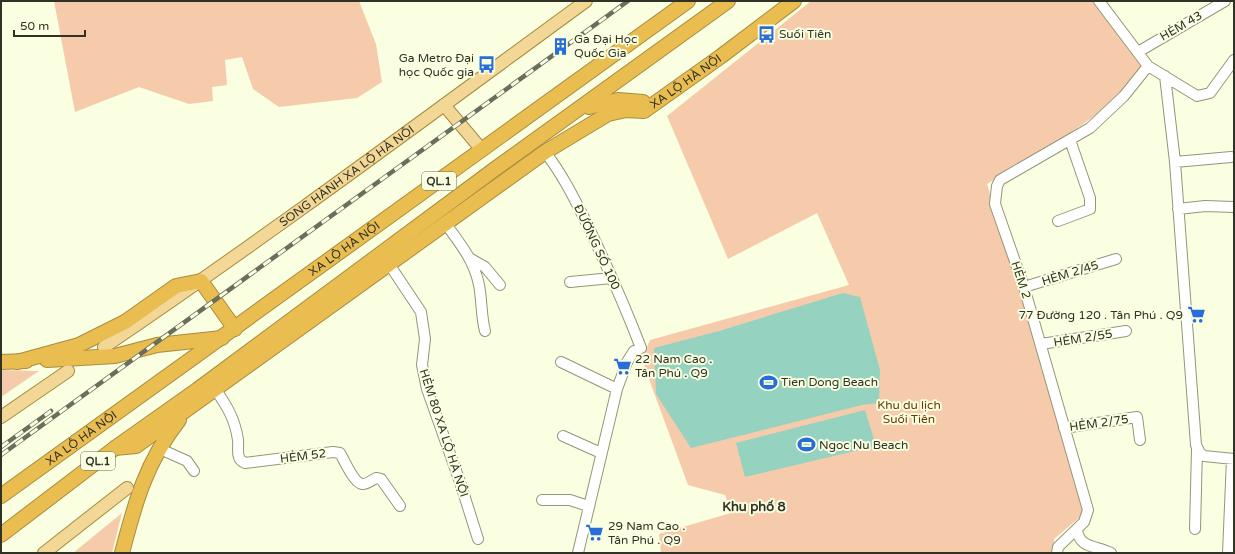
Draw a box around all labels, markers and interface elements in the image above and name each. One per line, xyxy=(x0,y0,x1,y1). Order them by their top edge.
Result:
street label: HẺM 43 xyxy=(1157,8,1205,44)
scale bar xyxy=(14,12,85,38)
text: 50 m xyxy=(20,19,49,33)
bus stop icon: Suối Tiên xyxy=(756,24,776,44)
place label: Suối Tiên xyxy=(779,27,831,41)
place label: Ga Đại Học Quốc Gia xyxy=(574,32,637,60)
building icon: Ga Đại Học Quốc Gia xyxy=(551,36,571,56)
place label: Ga Metro Đại học Quốc gia xyxy=(399,51,474,79)
street label: XA LỘ HÀ NỘI xyxy=(647,51,724,111)
bus stop icon: Ga Metro Đại học Quốc gia xyxy=(477,55,497,75)
street label: SONG HÀNH XA LỘ HÀ NỘI xyxy=(277,122,417,229)
road number: QL.1 xyxy=(422,172,456,190)
street label: ĐƯỜNG SỐ 100 xyxy=(571,202,623,292)
street label: XA LỘ HÀ NỘI xyxy=(306,218,382,279)
street label: HẺM 2/45 xyxy=(1040,258,1100,288)
street label: HẺM 2 xyxy=(1008,259,1034,301)
supermarket icon: 77 Đường 120 . Tân Phú . Q9 xyxy=(1186,305,1206,325)
place label: 77 Đường 120 . Tân Phú . Q9 xyxy=(1018,308,1183,322)
street label: HẺM 2/55 xyxy=(1053,326,1113,350)
place label: 22 Nam Cao . Tân Phú . Q9 xyxy=(635,352,712,380)
supermarket icon: 22 Nam Cao . Tân Phú . Q9 xyxy=(612,356,632,376)
street label: HẺM 80 XA LỘ HÀ NỘI xyxy=(417,367,471,499)
sports icon: Tien Dong Beach xyxy=(758,372,778,392)
place label: Tien Dong Beach xyxy=(781,375,878,389)
park label: Khu du lịch Suối Tiên xyxy=(877,398,941,426)
street label: XA LỘ HÀ NỘI xyxy=(43,408,120,468)
street label: HẺM 2/75 xyxy=(1069,412,1129,434)
sports icon: Ngoc Nu Beach xyxy=(796,435,816,455)
place label: Ngoc Nu Beach xyxy=(819,438,908,452)
street label: HẺM 52 xyxy=(279,446,327,466)
road number: QL.1 xyxy=(81,452,115,470)
district label: Khu phố 8 xyxy=(722,499,786,515)
place label: 29 Nam Cao . Tân Phú . Q9 xyxy=(608,519,685,547)
supermarket icon: 29 Nam Cao . Tân Phú . Q9 xyxy=(585,523,605,543)

